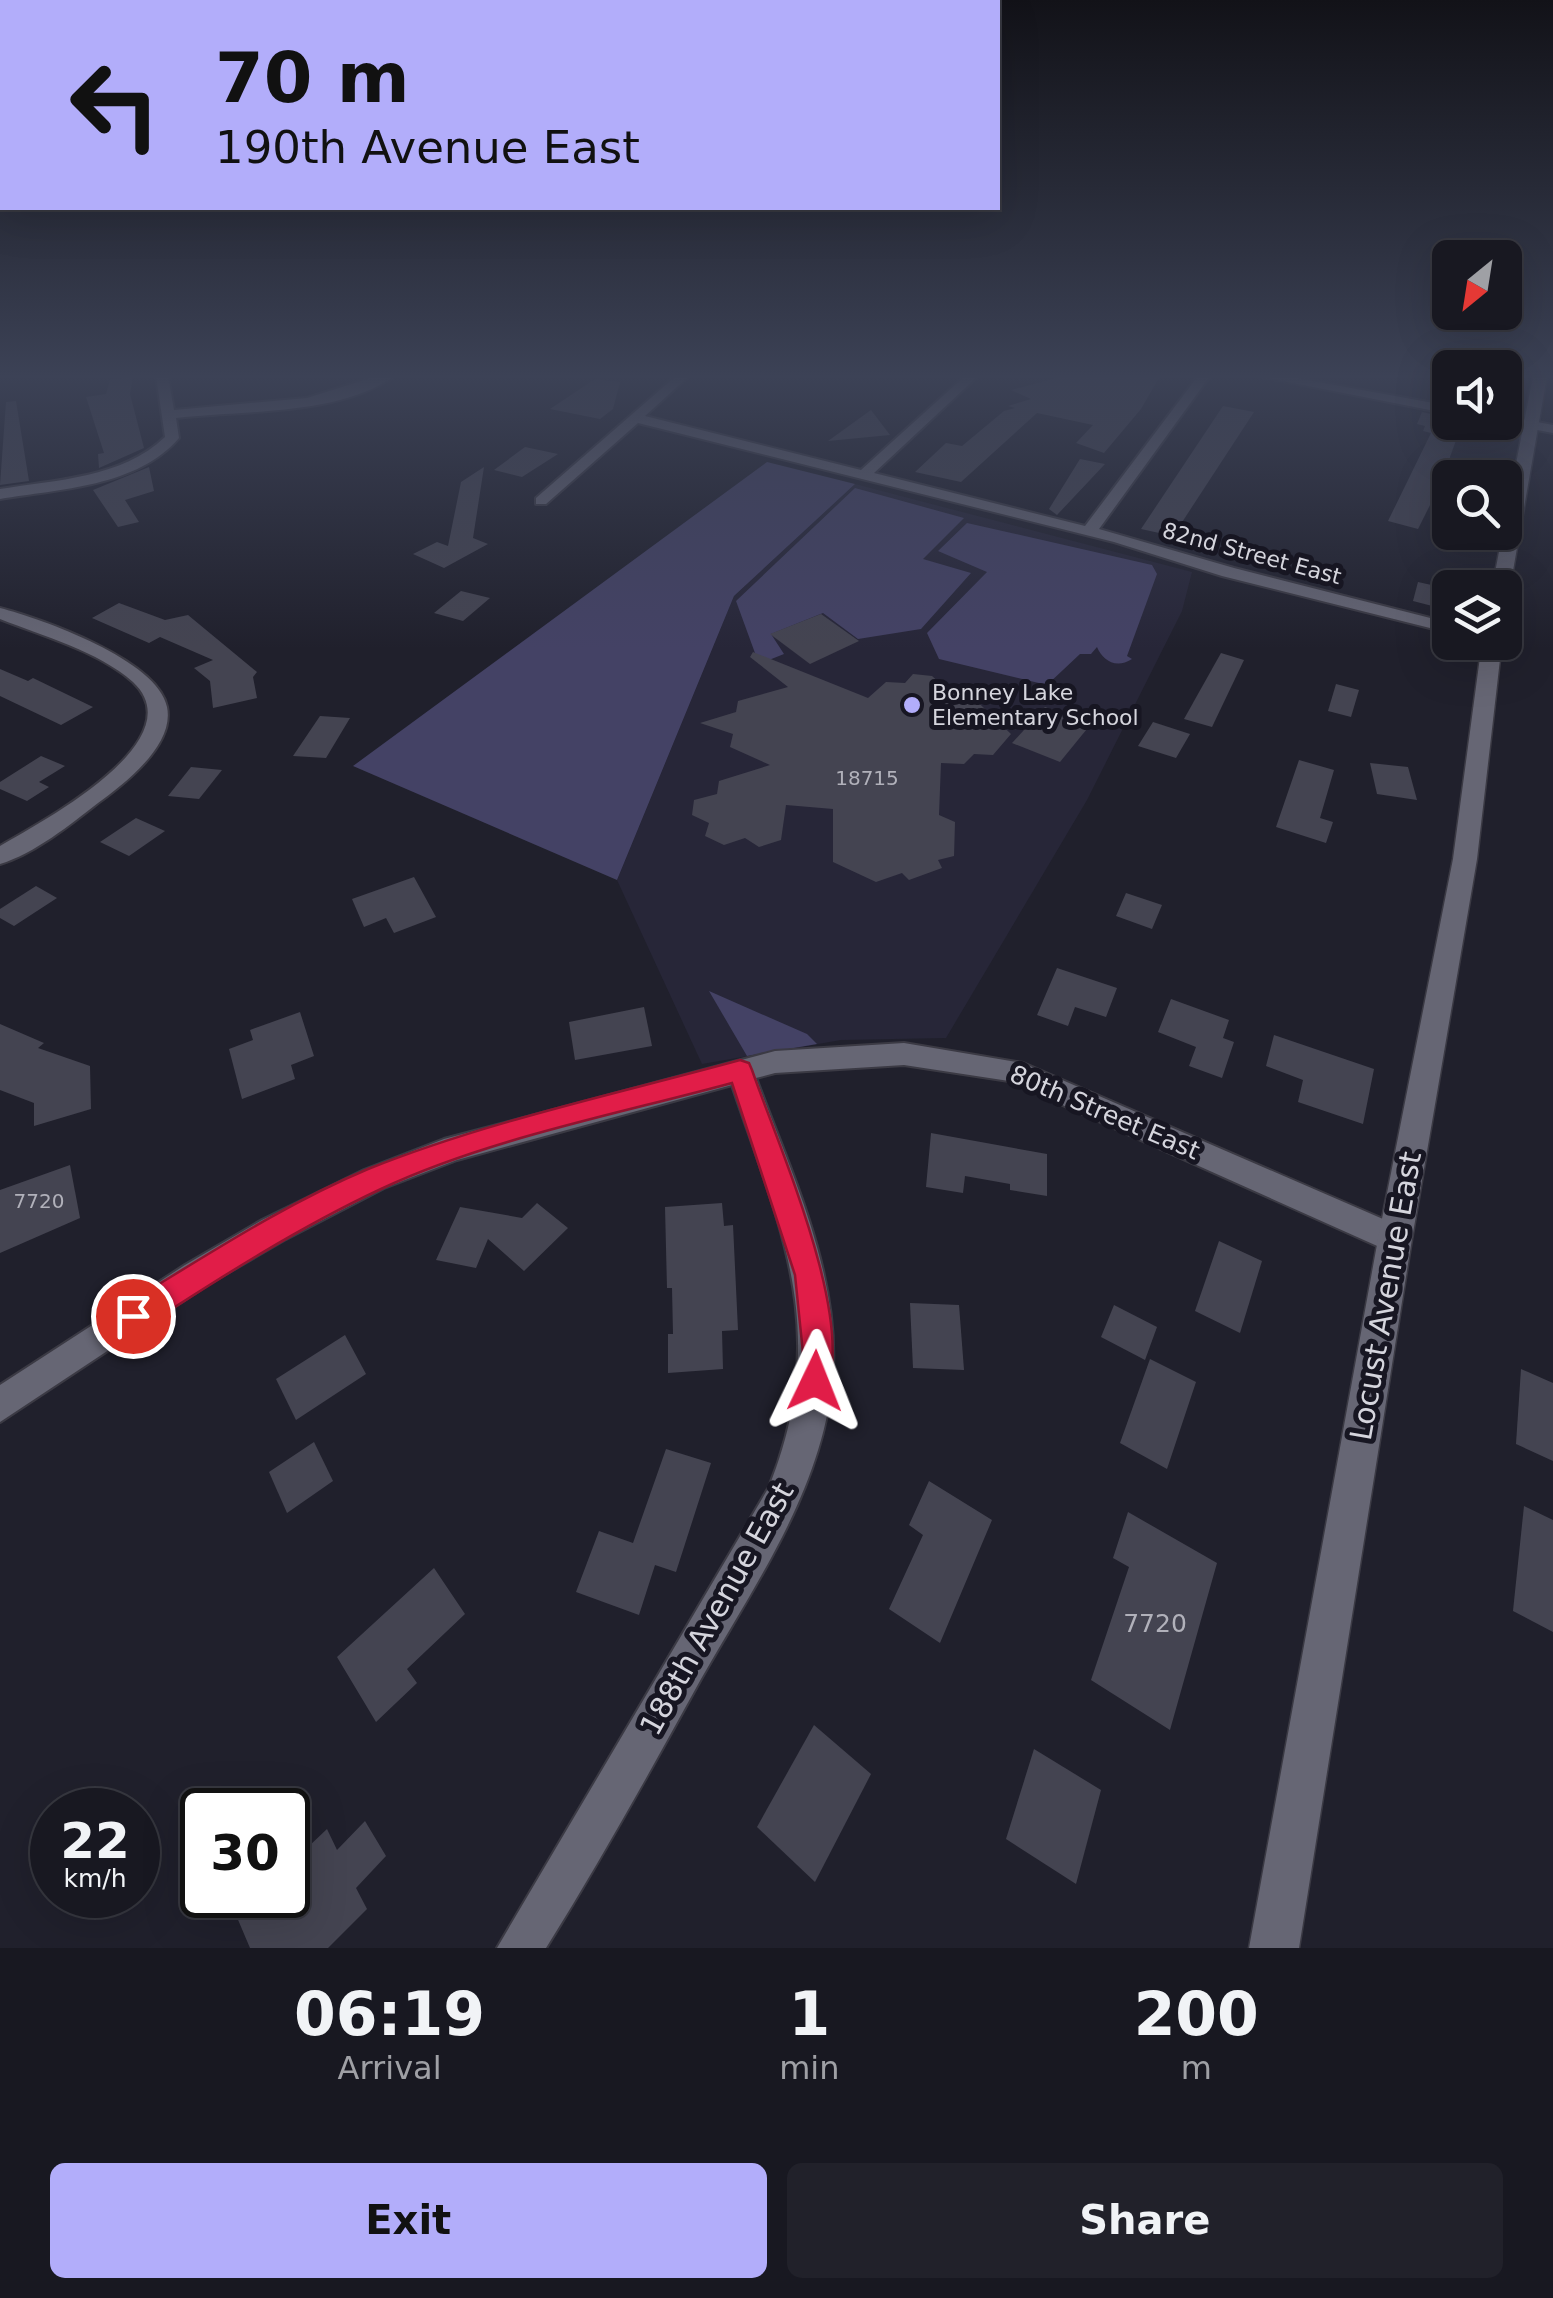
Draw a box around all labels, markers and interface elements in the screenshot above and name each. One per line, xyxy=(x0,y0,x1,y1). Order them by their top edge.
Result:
text: 70 m xyxy=(215,37,410,119)
icon: left xyxy=(50,40,180,170)
text: 190th Avenue East xyxy=(215,121,640,174)
north arrow xyxy=(1432,240,1522,330)
map controls xyxy=(1432,240,1522,660)
button: sound xyxy=(1432,350,1522,440)
button: search xyxy=(1432,460,1522,550)
street label: 82nd Street East xyxy=(1160,518,1344,589)
button: layers xyxy=(1432,570,1522,660)
place label: Bonney Lake Elementary School xyxy=(932,680,1139,730)
marker: Bonney Lake Elementary School xyxy=(901,694,923,716)
house number: 18715 xyxy=(835,766,899,790)
street label: 80th Street East xyxy=(1006,1059,1204,1166)
street label: Locust Avenue East xyxy=(1343,1149,1428,1443)
house number: 7720 xyxy=(14,1189,64,1213)
pin xyxy=(91,1274,176,1359)
icon: arrive xyxy=(106,1289,161,1344)
position arrow xyxy=(763,1329,867,1433)
street label: 188th Avenue East xyxy=(633,1476,801,1741)
house number: 7720 xyxy=(1123,1609,1187,1638)
speed limit sign: 30 xyxy=(180,1788,310,1918)
text: 22 xyxy=(60,1812,130,1870)
text: km/h xyxy=(63,1864,127,1893)
text: 06:19 xyxy=(294,1979,485,2049)
text: 1 xyxy=(788,1979,830,2049)
text: 200 xyxy=(1134,1979,1259,2049)
text: Arrival xyxy=(338,2049,442,2087)
text: min xyxy=(779,2049,840,2087)
text: m xyxy=(1181,2049,1212,2087)
button: Exit xyxy=(50,2163,767,2278)
button: Share xyxy=(787,2163,1503,2278)

